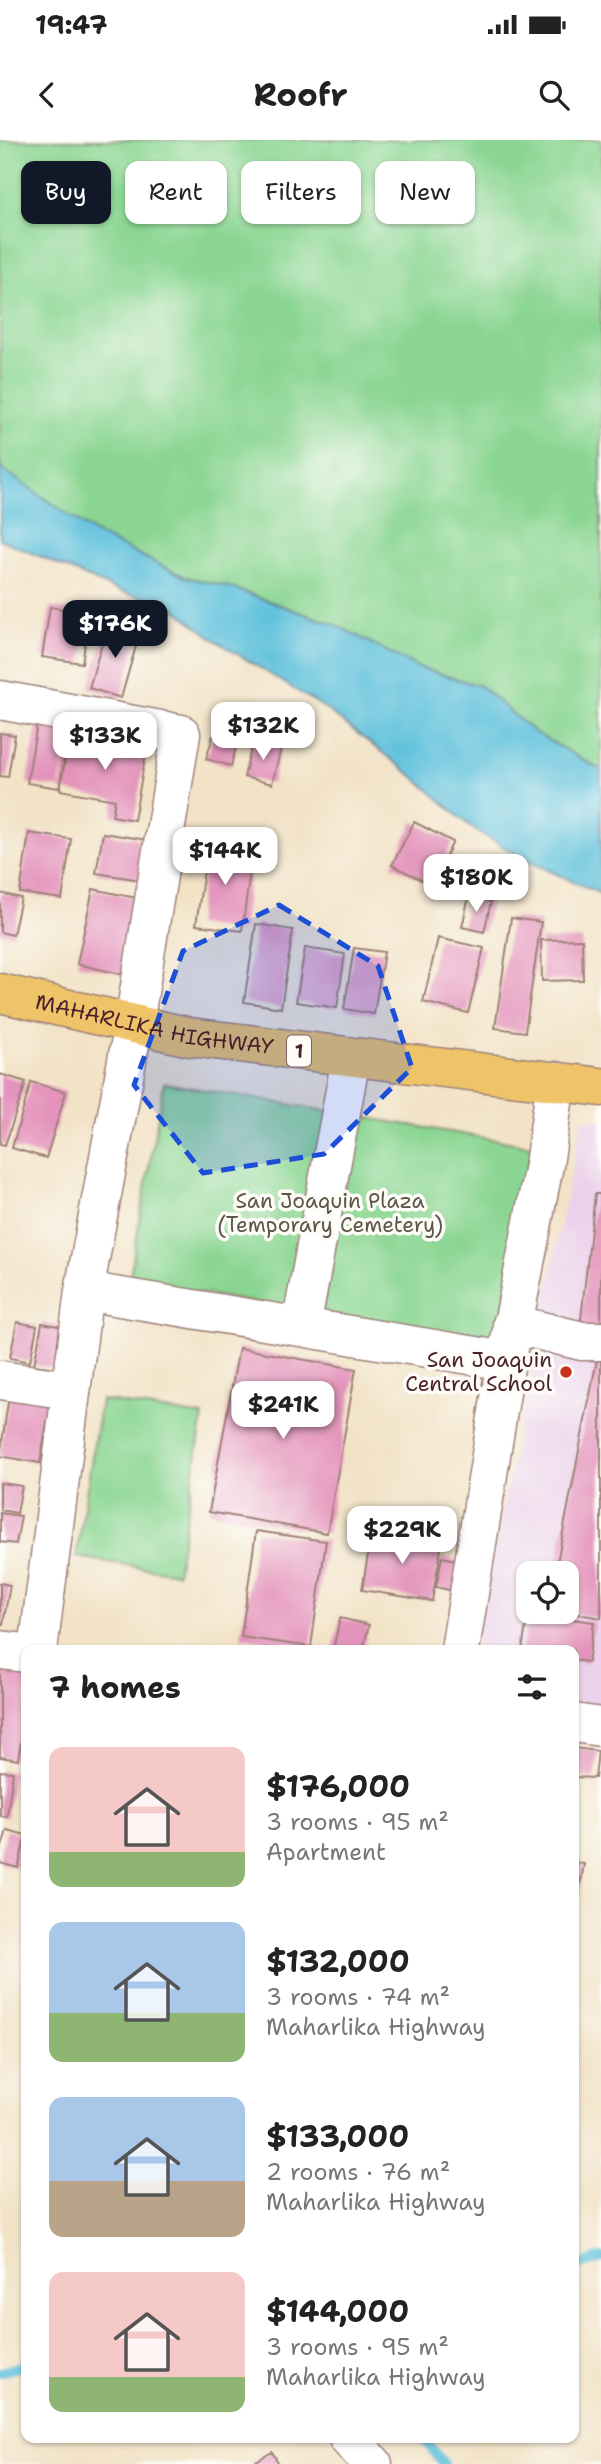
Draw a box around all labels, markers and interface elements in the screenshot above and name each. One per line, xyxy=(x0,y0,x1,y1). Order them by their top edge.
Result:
text: 19:47 xyxy=(35,7,107,42)
text: Roofr xyxy=(253,73,348,116)
icon: back xyxy=(28,76,66,114)
icon: search xyxy=(535,76,573,114)
chip: Buy xyxy=(21,161,111,224)
chip: Rent xyxy=(125,161,227,224)
chip: Filters xyxy=(241,161,361,224)
chip: New xyxy=(375,161,475,224)
pin: $176K xyxy=(66,601,164,660)
text: $176K xyxy=(79,608,151,638)
pin: $132K xyxy=(214,702,312,762)
text: $132K xyxy=(227,710,299,740)
pin: $133K xyxy=(56,712,154,772)
text: $133K xyxy=(69,720,141,750)
pin: $144K xyxy=(176,828,274,887)
text: $144K xyxy=(189,835,261,865)
pin: $180K xyxy=(427,854,525,914)
text: $180K xyxy=(439,862,513,892)
street label: MAHARLIKA HIGHWAY xyxy=(33,988,275,1061)
road number: 1 xyxy=(287,1036,311,1066)
park label: San Joaquin Plaza (Temporary Cemetery) xyxy=(217,1187,443,1239)
place label: San Joaquin Central School xyxy=(405,1346,553,1398)
marker: San Joaquin Central School xyxy=(558,1364,574,1380)
pin: $241K xyxy=(234,1382,332,1441)
text: $241K xyxy=(247,1389,319,1419)
pin: $229K xyxy=(353,1506,451,1566)
text: $229K xyxy=(363,1514,441,1544)
map controls xyxy=(516,1561,579,1624)
button: locate xyxy=(516,1561,579,1624)
text: 7 homes xyxy=(49,1667,181,1708)
icon: filters xyxy=(513,1668,551,1706)
text: $176,000 xyxy=(266,1766,410,1807)
icon: home xyxy=(105,1775,189,1859)
text: 3 rooms · 95 m² xyxy=(266,1807,449,1837)
text: Apartment xyxy=(266,1837,386,1867)
text: $132,000 xyxy=(266,1941,410,1982)
icon: home xyxy=(105,1950,189,2034)
text: 3 rooms · 74 m² xyxy=(266,1982,450,2012)
text: Maharlika Highway xyxy=(266,2012,486,2042)
text: $133,000 xyxy=(266,2116,409,2157)
icon: home xyxy=(105,2125,189,2209)
text: 2 rooms · 76 m² xyxy=(266,2157,450,2187)
text: Maharlika Highway xyxy=(266,2187,486,2217)
text: $144,000 xyxy=(266,2291,409,2332)
icon: home xyxy=(105,2300,189,2384)
text: 3 rooms · 95 m² xyxy=(266,2332,449,2362)
text: Maharlika Highway xyxy=(266,2362,486,2392)

